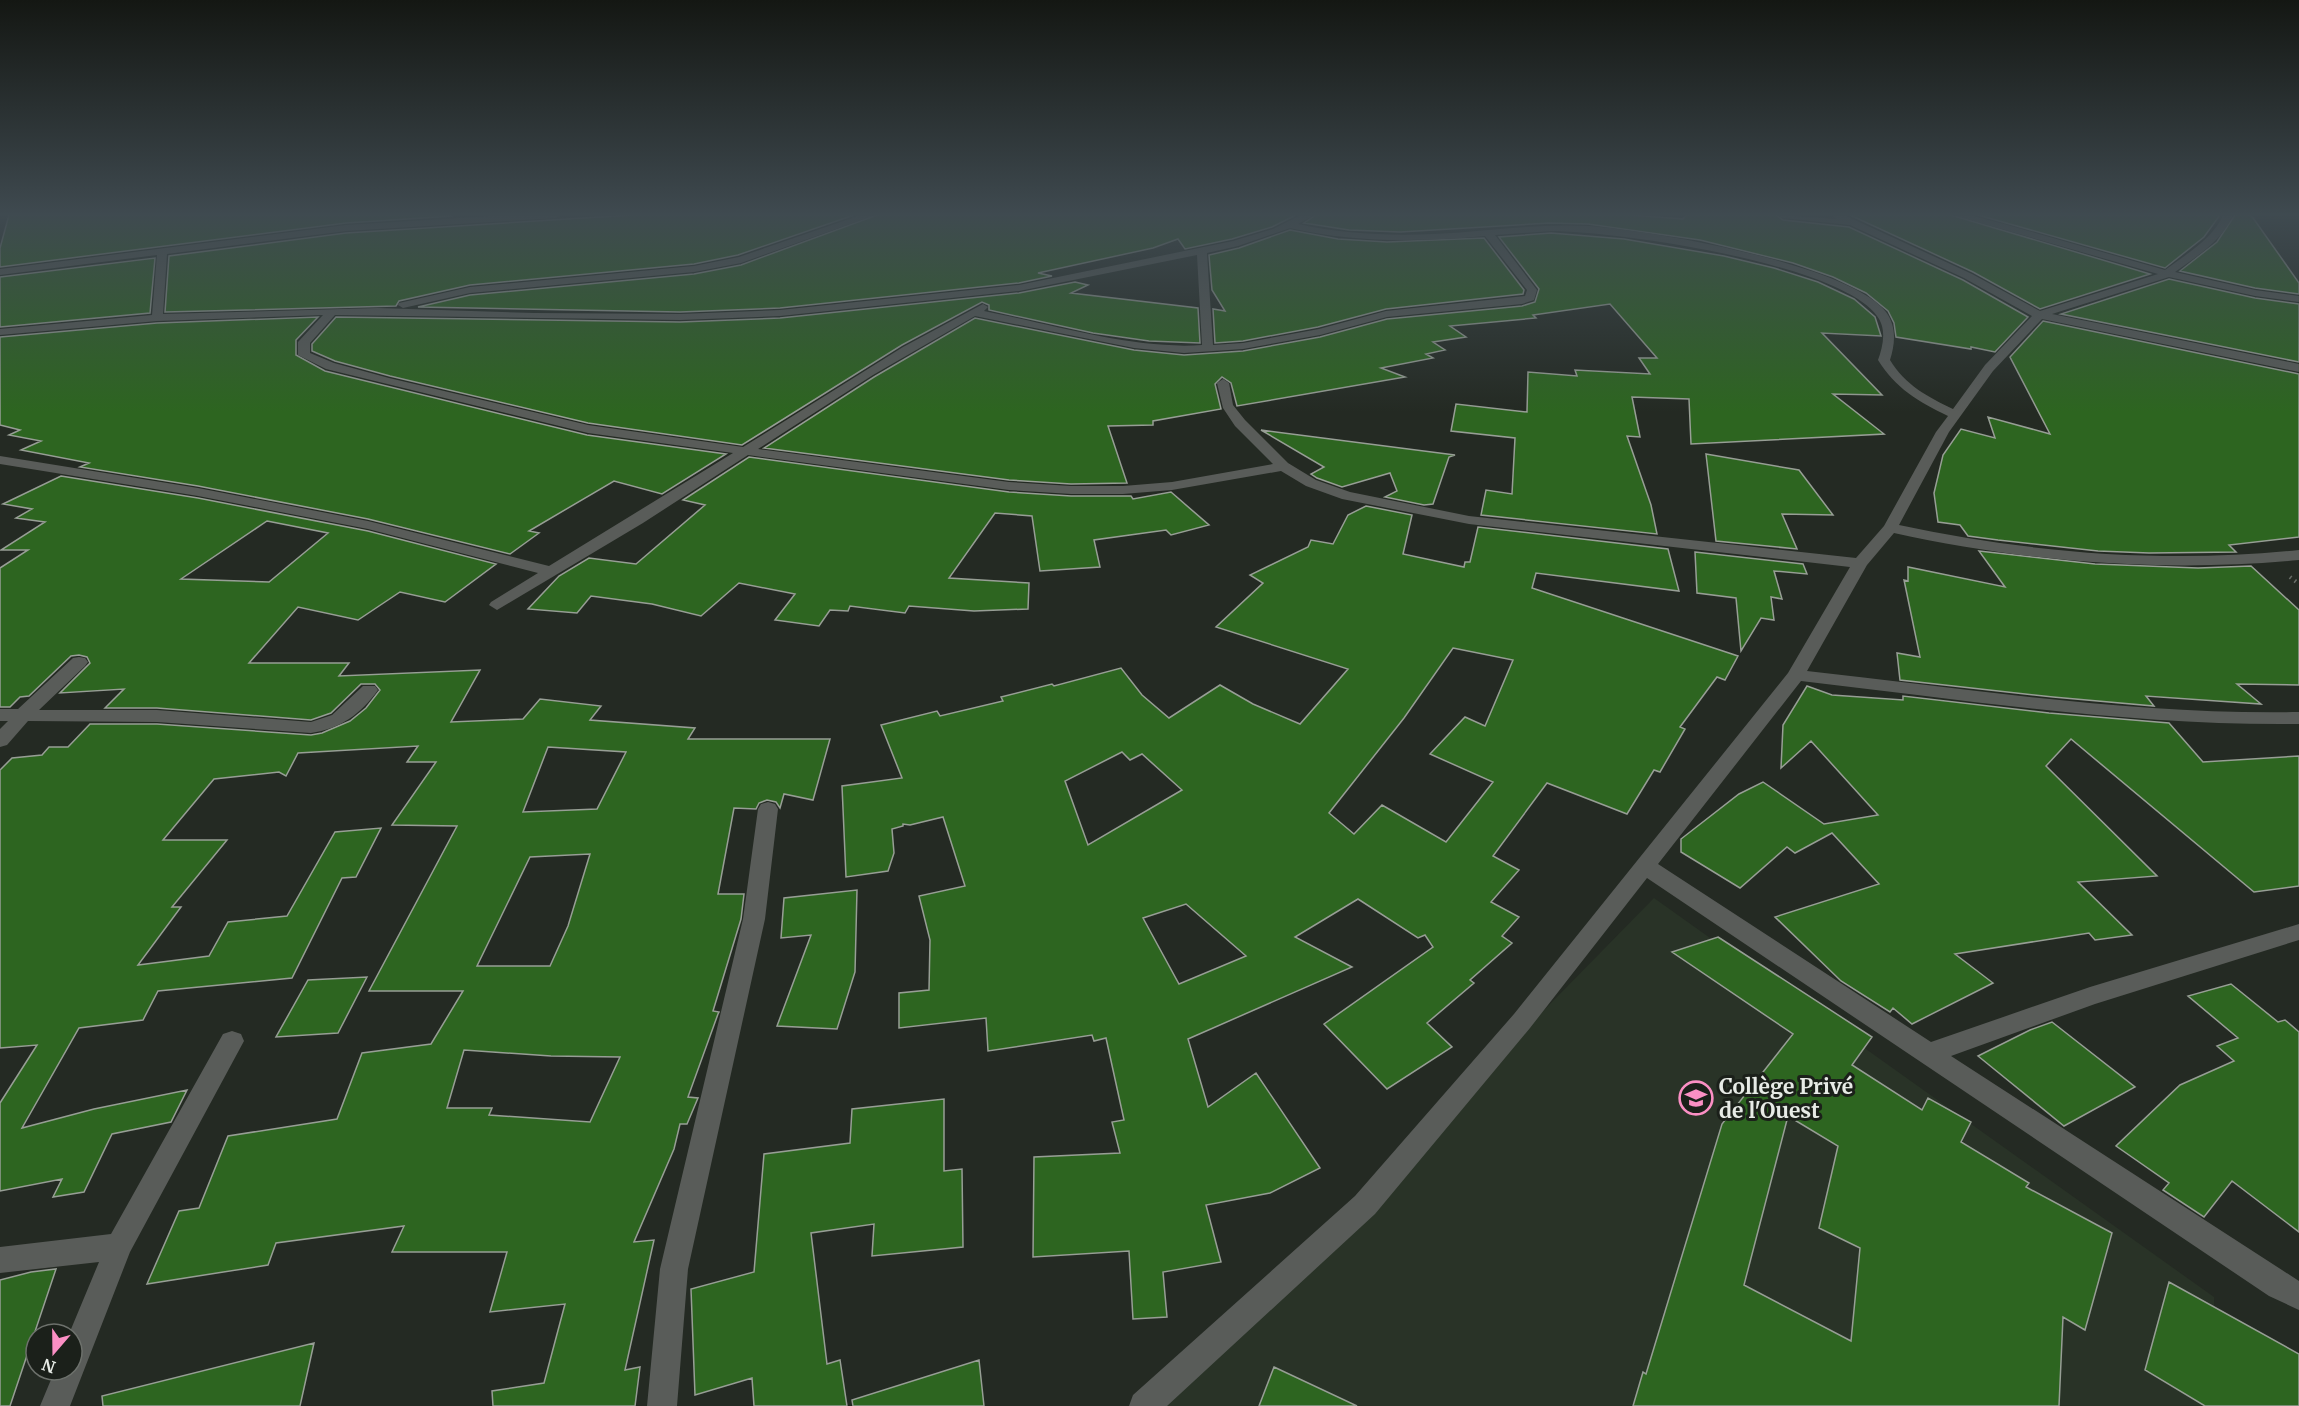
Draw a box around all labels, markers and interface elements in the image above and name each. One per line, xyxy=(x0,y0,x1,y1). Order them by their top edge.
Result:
place label: Collège Privé de l'Ouest xyxy=(1719,1073,1853,1124)
school or university icon: Collège Privé de l'Ouest xyxy=(1678,1080,1714,1116)
north arrow xyxy=(24,1322,84,1382)
text: N xyxy=(39,1354,58,1378)

